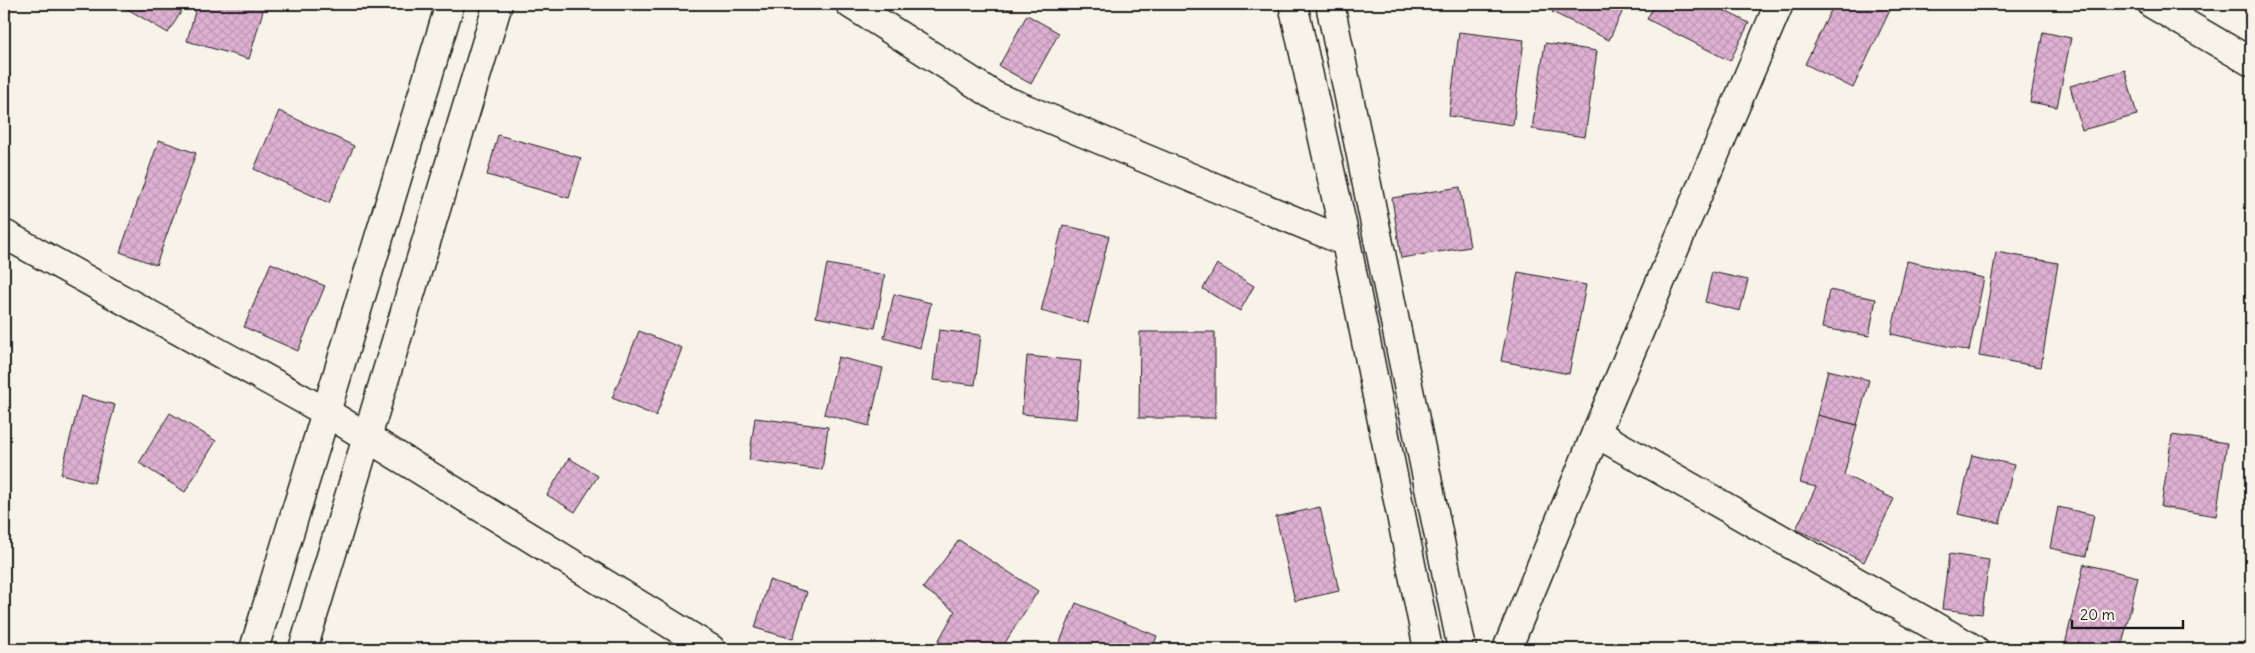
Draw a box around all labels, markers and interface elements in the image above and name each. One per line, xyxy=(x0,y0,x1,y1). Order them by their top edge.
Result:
scale bar xyxy=(2072,598,2184,630)
text: 20 m xyxy=(2080,605,2115,624)

